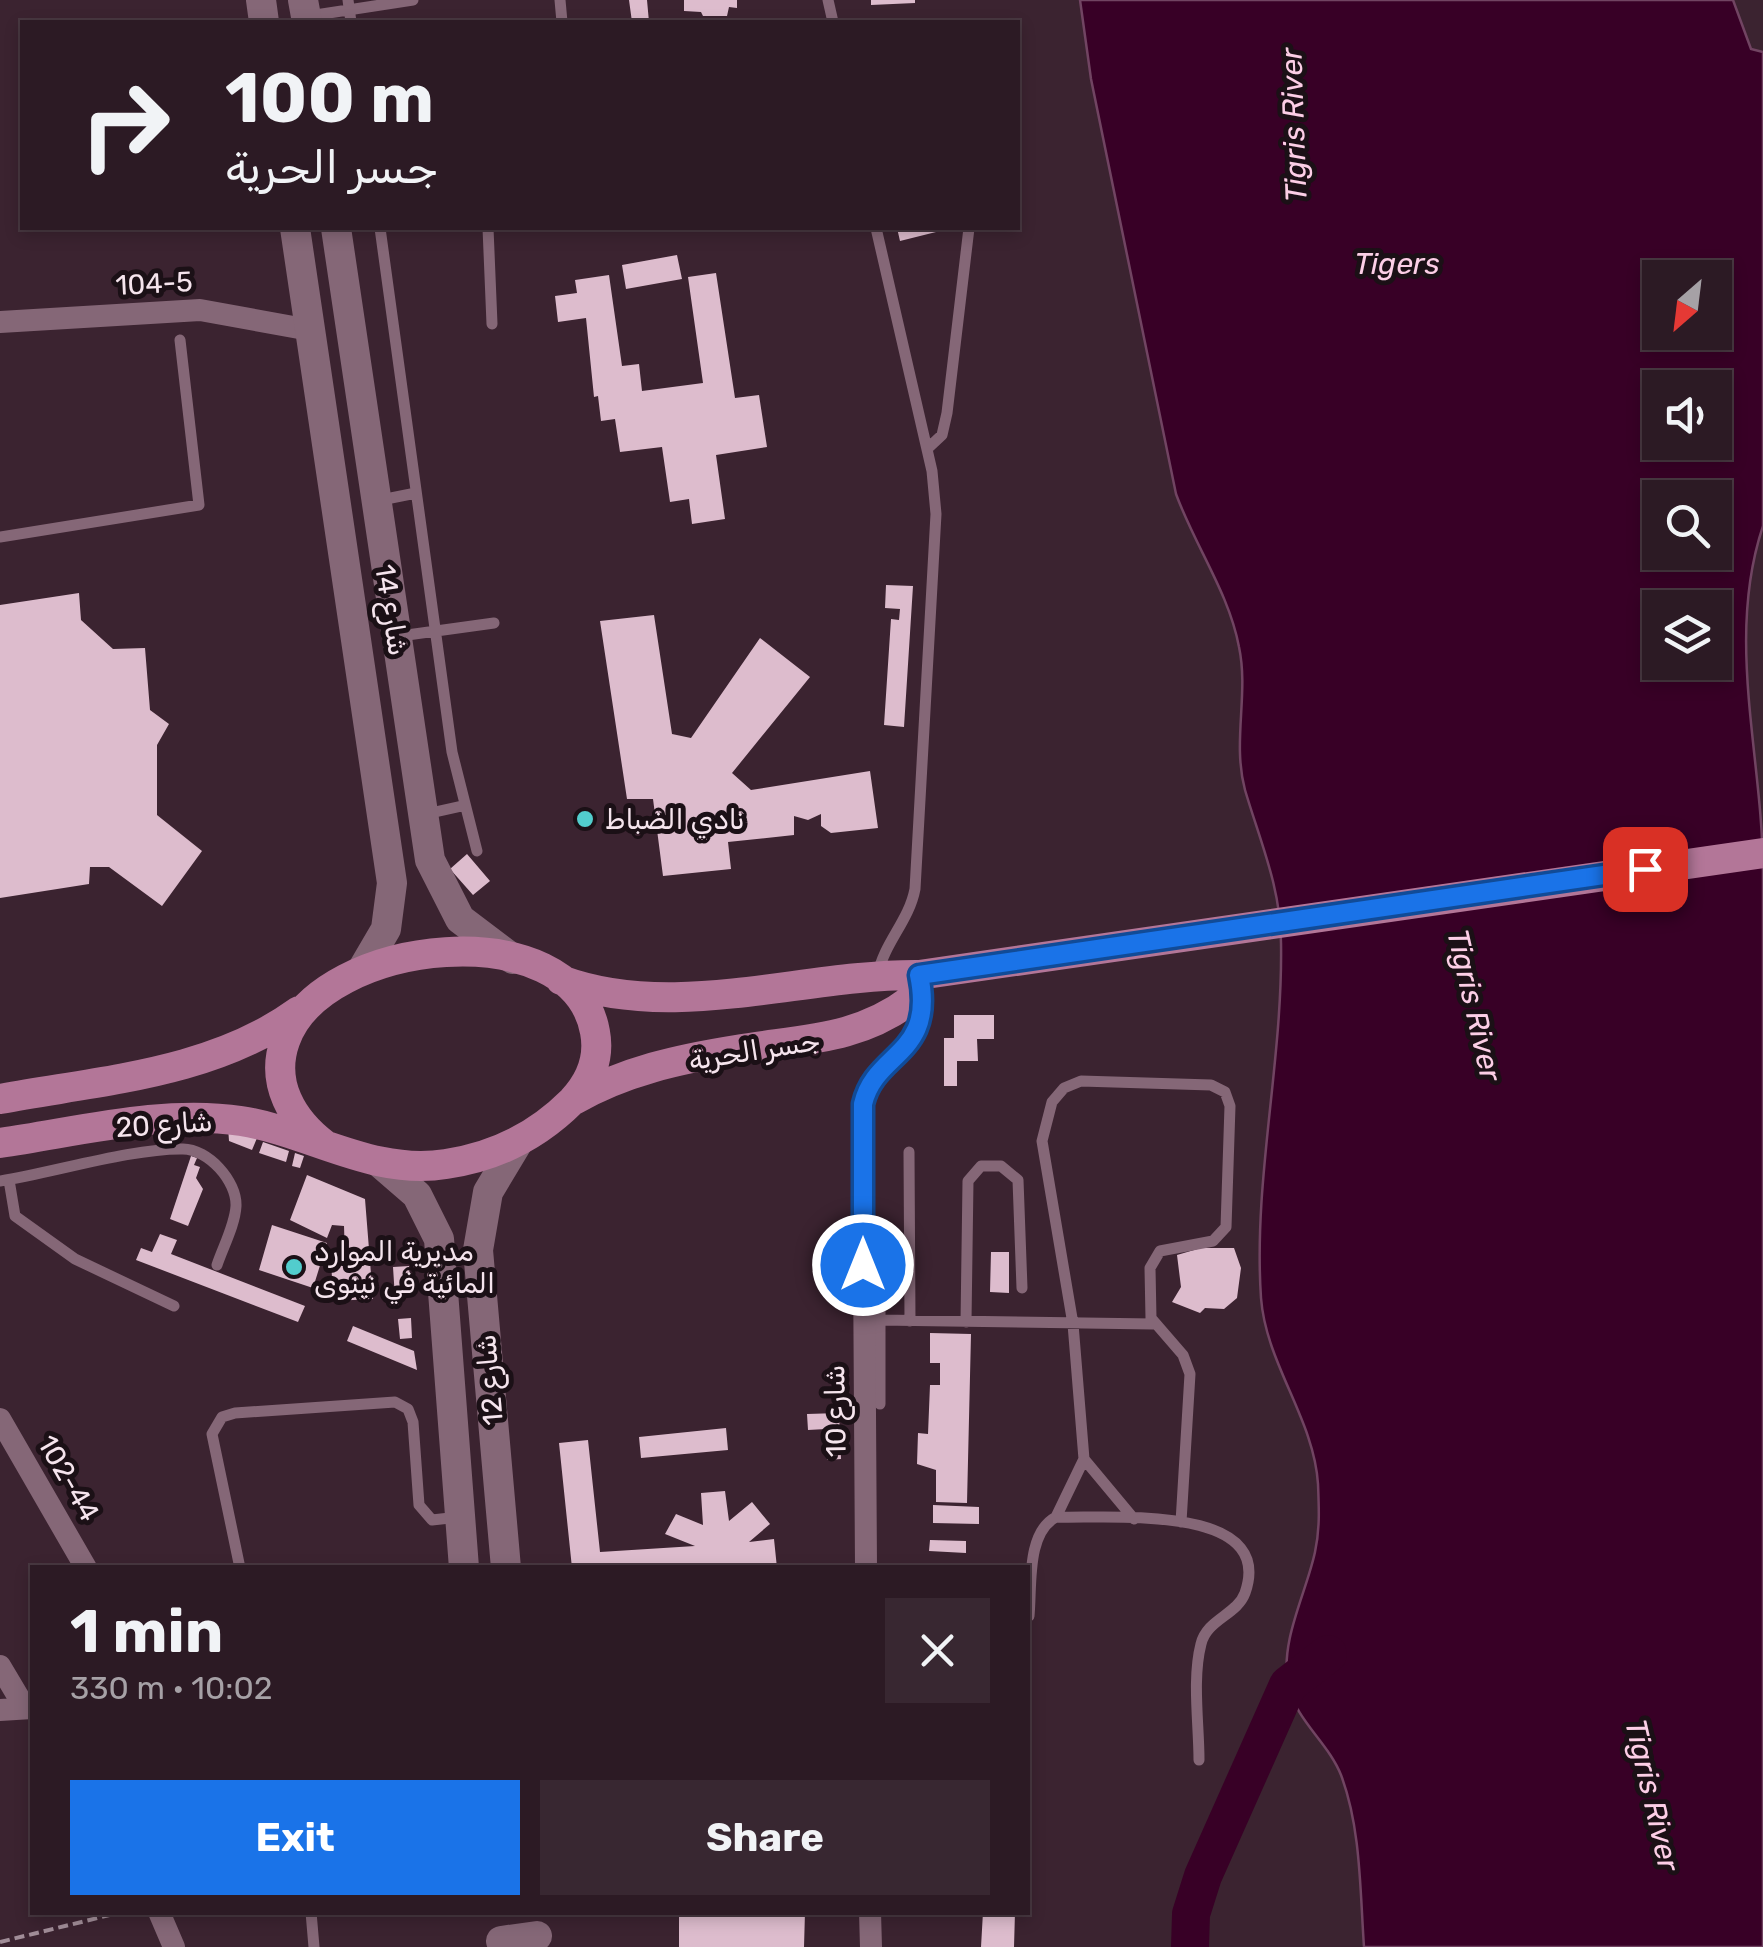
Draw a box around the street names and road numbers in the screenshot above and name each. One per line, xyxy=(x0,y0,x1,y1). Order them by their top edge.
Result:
street label: 104-5 xyxy=(115,265,193,302)
street label: شارع 14 xyxy=(365,562,415,659)
street label: جسر الحرية xyxy=(686,1024,822,1077)
street label: شارع 20 xyxy=(115,1105,214,1147)
street label: شارع 12 xyxy=(469,1333,513,1427)
street label: شارع 10 xyxy=(818,1364,856,1457)
street label: 102-44 xyxy=(31,1429,106,1527)

